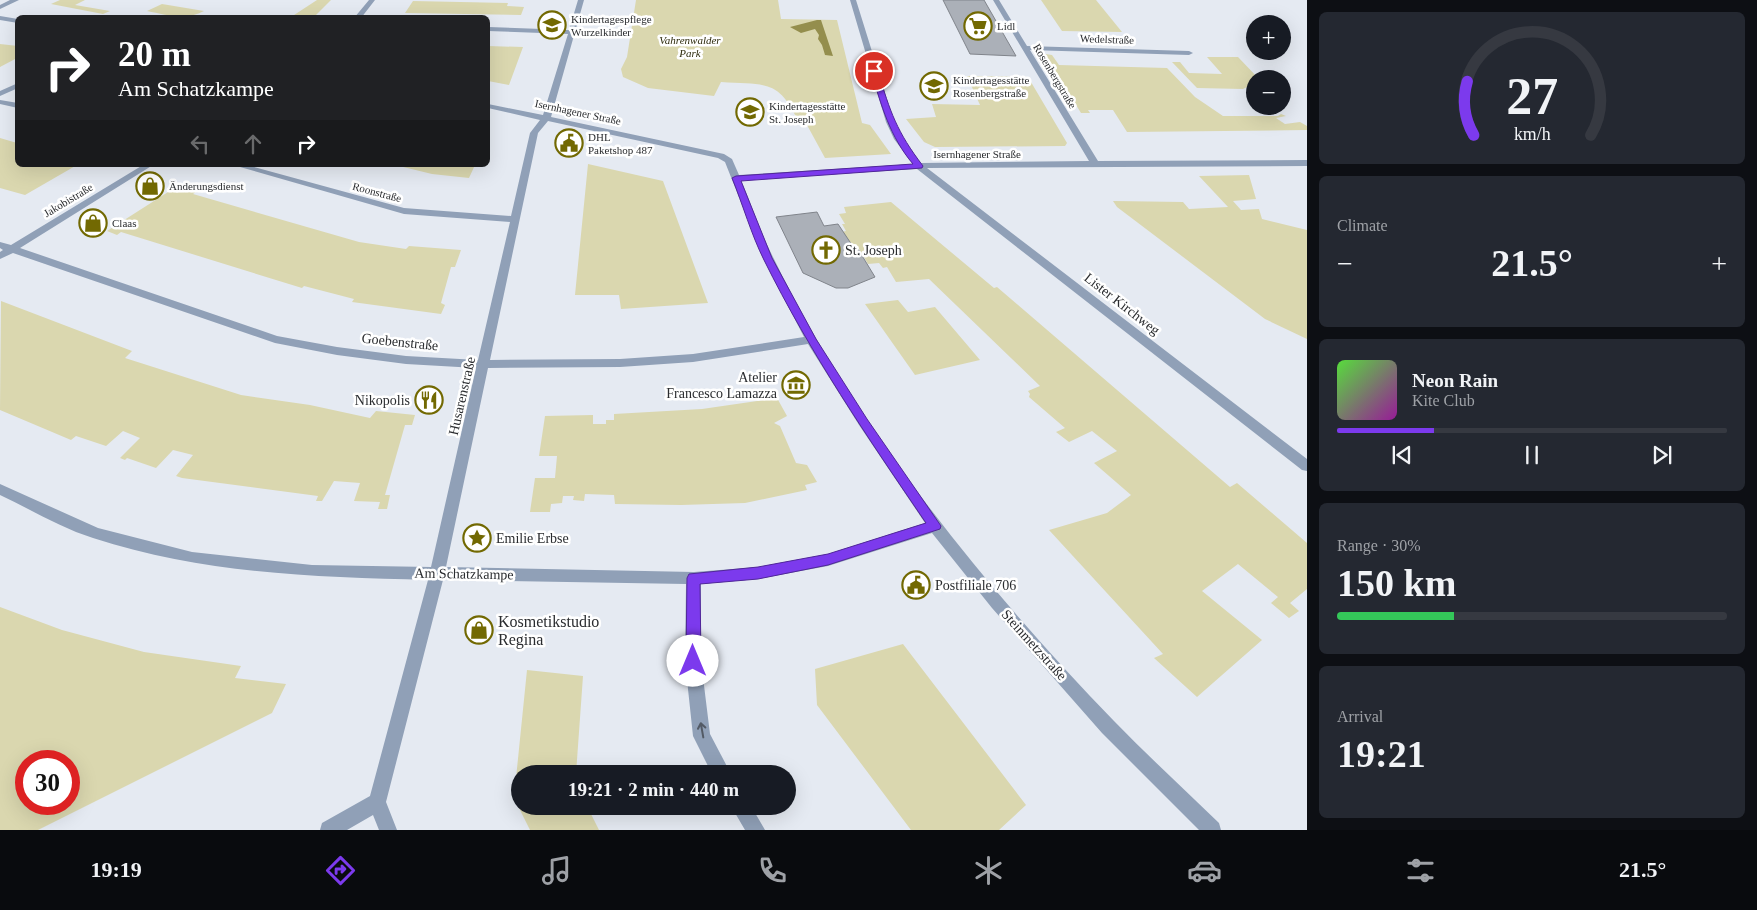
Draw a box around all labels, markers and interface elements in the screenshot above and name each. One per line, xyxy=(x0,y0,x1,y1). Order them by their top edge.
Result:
school or university icon: Kindertagespflege Wurzelkinder xyxy=(537,10,567,40)
supermarket icon: Lidl xyxy=(963,11,993,41)
place label: Kindertagespflege Wurzelkinder xyxy=(571,13,652,38)
map controls xyxy=(1246,15,1291,115)
button: + xyxy=(1246,15,1291,60)
place label: Lidl xyxy=(997,20,1015,32)
street label: Wedelstraße xyxy=(1080,32,1134,46)
park label: Vahrenwalder Park xyxy=(659,34,721,59)
icon: right xyxy=(35,35,100,100)
text: 20 m xyxy=(118,35,191,74)
street label: Rosenbergstraße xyxy=(1031,42,1079,111)
pin xyxy=(853,50,895,92)
icon: arrive xyxy=(860,57,888,85)
text: 27 xyxy=(1506,68,1558,125)
button: − xyxy=(1246,70,1291,115)
school or university icon: Kindertagesstätte Rosenbergstraße xyxy=(919,71,949,101)
place label: Kindertagesstätte Rosenbergstraße xyxy=(953,74,1029,99)
text: Am Schatzkampe xyxy=(118,76,274,101)
street label: Isernhagener Straße xyxy=(534,97,622,127)
school or university icon: Kindertagesstätte St. Joseph xyxy=(735,97,765,127)
place label: Kindertagesstätte St. Joseph xyxy=(769,100,845,125)
text: km/h xyxy=(1514,124,1550,144)
public building icon: DHL Paketshop 487 xyxy=(554,128,584,158)
icon: left xyxy=(186,130,214,158)
icon: ahead xyxy=(239,130,267,158)
icon: right xyxy=(292,130,320,158)
place label: DHL Paketshop 487 xyxy=(588,131,653,156)
street label: Isernhagener Straße xyxy=(933,148,1021,160)
shop icon: Änderungsdienst xyxy=(135,171,165,201)
place label: Änderungsdienst xyxy=(169,180,244,192)
street label: Roonstraße xyxy=(351,180,403,204)
street label: Jakobistraße xyxy=(41,181,95,219)
shop icon: Claas xyxy=(78,208,108,238)
place label: Claas xyxy=(112,217,136,229)
text: Climate xyxy=(1337,217,1388,234)
church icon: St. Joseph xyxy=(811,235,841,265)
text: 21.5° xyxy=(1491,242,1573,284)
place label: St. Joseph xyxy=(845,243,902,258)
text: − xyxy=(1337,248,1353,279)
text: + xyxy=(1711,248,1727,279)
street label: Lister Kirchweg xyxy=(1081,270,1163,338)
street label: Goebenstraße xyxy=(361,331,439,353)
street label: Husarenstraße xyxy=(446,355,478,437)
place label: Atelier Francesco Lamazza xyxy=(666,370,778,401)
museum icon: Atelier Francesco Lamazza xyxy=(781,370,811,400)
text: Neon Rain xyxy=(1412,370,1498,391)
restaurant icon: Nikopolis xyxy=(414,385,444,415)
text: Kite Club xyxy=(1412,392,1475,409)
place label: Nikopolis xyxy=(355,393,410,408)
icon: previous xyxy=(1388,441,1416,469)
icon: pause xyxy=(1518,441,1546,469)
icon: next xyxy=(1648,441,1676,469)
place icon: Emilie Erbse xyxy=(462,523,492,553)
place label: Emilie Erbse xyxy=(496,531,569,546)
text: Range · 30% xyxy=(1337,537,1421,554)
text: 150 km xyxy=(1337,562,1456,604)
street label: Am Schatzkampe xyxy=(414,566,514,582)
public building icon: Postfiliale 706 xyxy=(901,570,931,600)
place label: Postfiliale 706 xyxy=(935,578,1016,593)
street label: Steinmetzstraße xyxy=(999,607,1069,683)
place label: Kosmetikstudio Regina xyxy=(498,613,599,649)
shop icon: Kosmetikstudio Regina xyxy=(464,615,494,645)
position arrow xyxy=(666,634,718,686)
text: Arrival xyxy=(1337,708,1383,725)
one-way arrow xyxy=(696,723,706,739)
text: 19:21 xyxy=(1337,733,1426,775)
speed limit sign: 30 xyxy=(15,750,80,815)
text: 19:21 · 2 min · 440 m xyxy=(568,779,739,800)
icon: directions xyxy=(323,853,358,888)
icon: music xyxy=(539,853,574,888)
icon: phone xyxy=(755,853,790,888)
icon: climate xyxy=(971,853,1006,888)
icon: car xyxy=(1187,853,1222,888)
icon: filters xyxy=(1403,853,1438,888)
text: 19:19 xyxy=(91,857,142,882)
text: 21.5° xyxy=(1619,857,1666,882)

